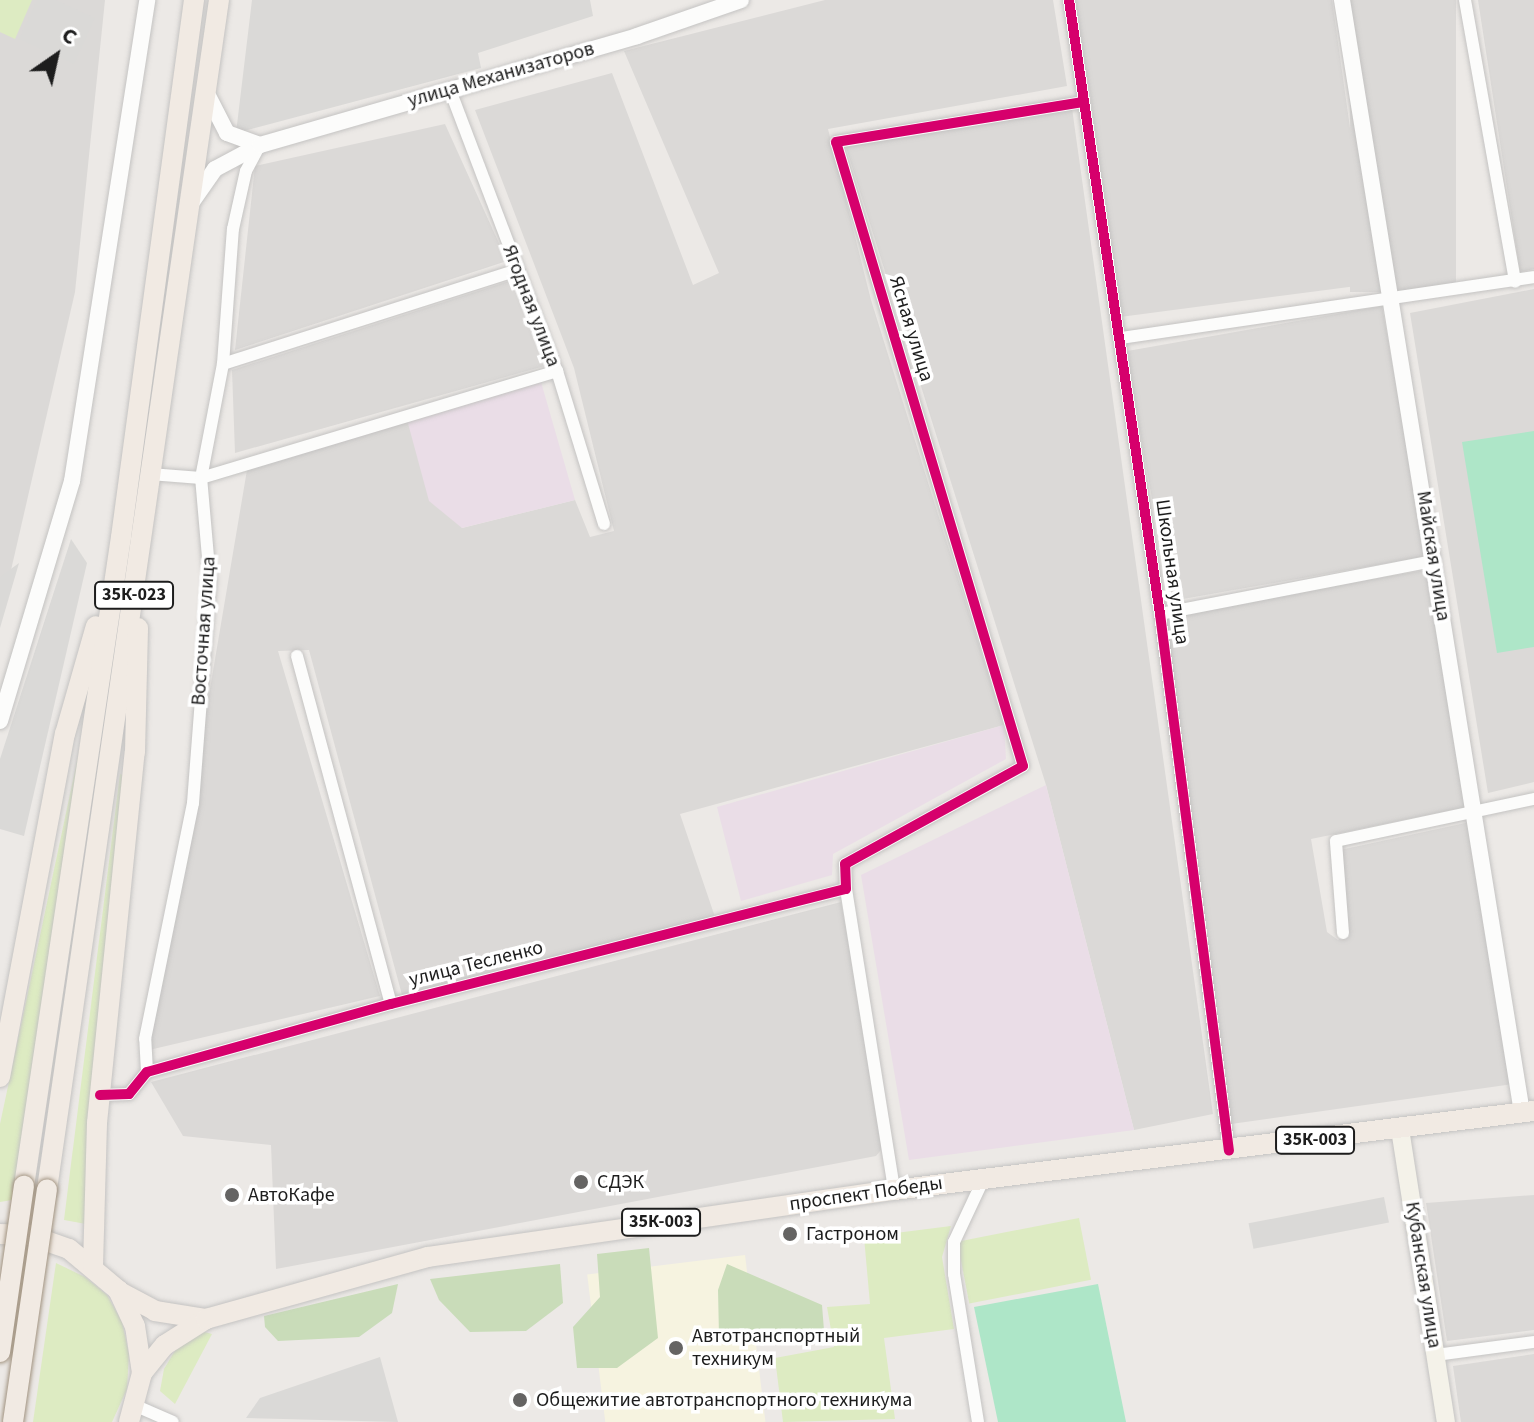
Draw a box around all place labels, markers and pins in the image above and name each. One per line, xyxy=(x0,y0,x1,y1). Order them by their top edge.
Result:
place label: СДЭК xyxy=(597,1170,644,1194)
marker: СДЭК xyxy=(572,1173,590,1191)
place label: АвтоКафе xyxy=(248,1183,335,1207)
marker: АвтоКафе xyxy=(223,1186,241,1204)
place label: Гастроном xyxy=(806,1222,899,1246)
marker: Гастроном xyxy=(781,1225,799,1243)
place label: Автотранспортный техникум xyxy=(692,1324,860,1371)
marker: Автотранспортный техникум xyxy=(667,1339,685,1357)
place label: Общежитие автотранспортного техникума xyxy=(536,1388,912,1412)
marker: Общежитие автотранспортного техникума xyxy=(511,1391,529,1409)

